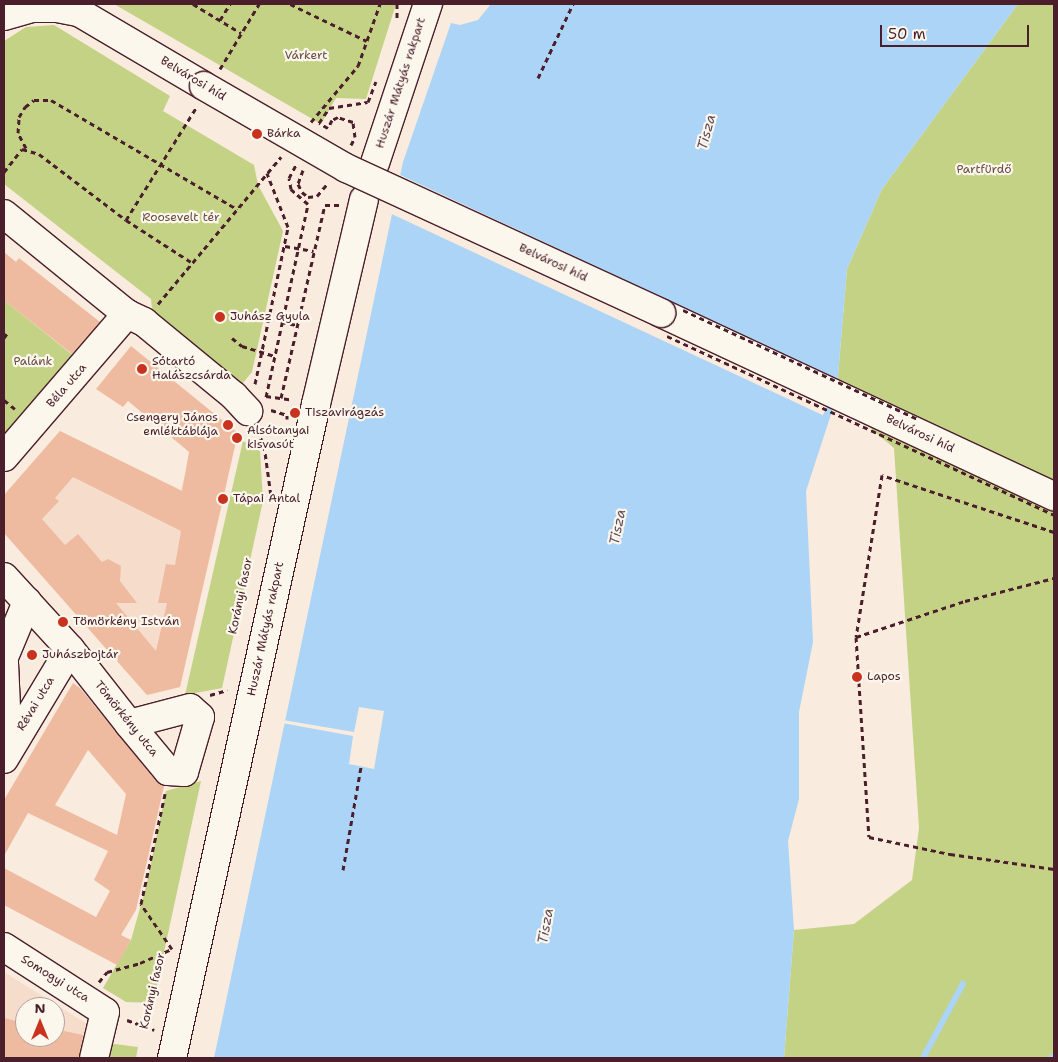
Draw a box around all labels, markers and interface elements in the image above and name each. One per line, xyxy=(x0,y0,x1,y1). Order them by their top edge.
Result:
scale bar xyxy=(883,15,1032,47)
street label: Huszár Mátyás rakpart xyxy=(373,16,429,150)
text: 50 m xyxy=(888,24,926,44)
park label: Várkert xyxy=(284,49,328,63)
street label: Belvárosi híd xyxy=(158,54,228,104)
water label: Tisza xyxy=(693,112,719,152)
place label: Bárka xyxy=(267,127,300,141)
marker: Bárka xyxy=(251,128,263,140)
park label: Partfürdő xyxy=(956,163,1012,177)
park label: Roosevelt tér xyxy=(142,211,220,225)
street label: Belvárosi híd xyxy=(516,241,590,285)
place label: Juhász Gyula xyxy=(230,310,310,324)
marker: Juhász Gyula xyxy=(214,311,226,323)
park label: Palánk xyxy=(13,355,53,369)
place label: Sótartó Halászcsárda xyxy=(152,355,231,383)
street label: Béla utca xyxy=(44,361,90,411)
marker: Sótartó Halászcsárda xyxy=(136,363,148,375)
place label: Tiszavirágzás xyxy=(305,406,384,420)
marker: Tiszavirágzás xyxy=(289,407,301,419)
place label: Csengery János emléktáblája xyxy=(126,411,218,439)
street label: Belvárosi híd xyxy=(883,412,957,456)
marker: Csengery János emléktáblája xyxy=(222,419,234,431)
place label: Alsótanyai kisvasút xyxy=(247,424,310,452)
marker: Alsótanyai kisvasút xyxy=(231,432,243,444)
place label: Tápai Antal xyxy=(233,492,300,506)
marker: Tápai Antal xyxy=(217,493,229,505)
water label: Tisza xyxy=(605,508,629,546)
street label: Korányi fasor xyxy=(226,556,256,636)
street label: Huszár Mátyás rakpart xyxy=(245,560,287,698)
place label: Tömörkény István xyxy=(73,615,179,629)
marker: Tömörkény István xyxy=(57,616,69,628)
place label: Juhászbojtár xyxy=(42,648,119,662)
marker: Juhászbojtár xyxy=(26,649,38,661)
place label: Lapos xyxy=(867,670,901,684)
marker: Lapos xyxy=(851,671,863,683)
street label: Révai utca xyxy=(14,674,58,734)
street label: Tömörkény utca xyxy=(91,678,161,760)
water label: Tisza xyxy=(534,907,556,945)
street label: Korányi fasor xyxy=(137,951,169,1031)
street label: Somogyi utca xyxy=(18,952,92,1006)
north arrow xyxy=(15,997,65,1047)
text: N xyxy=(34,999,46,1017)

